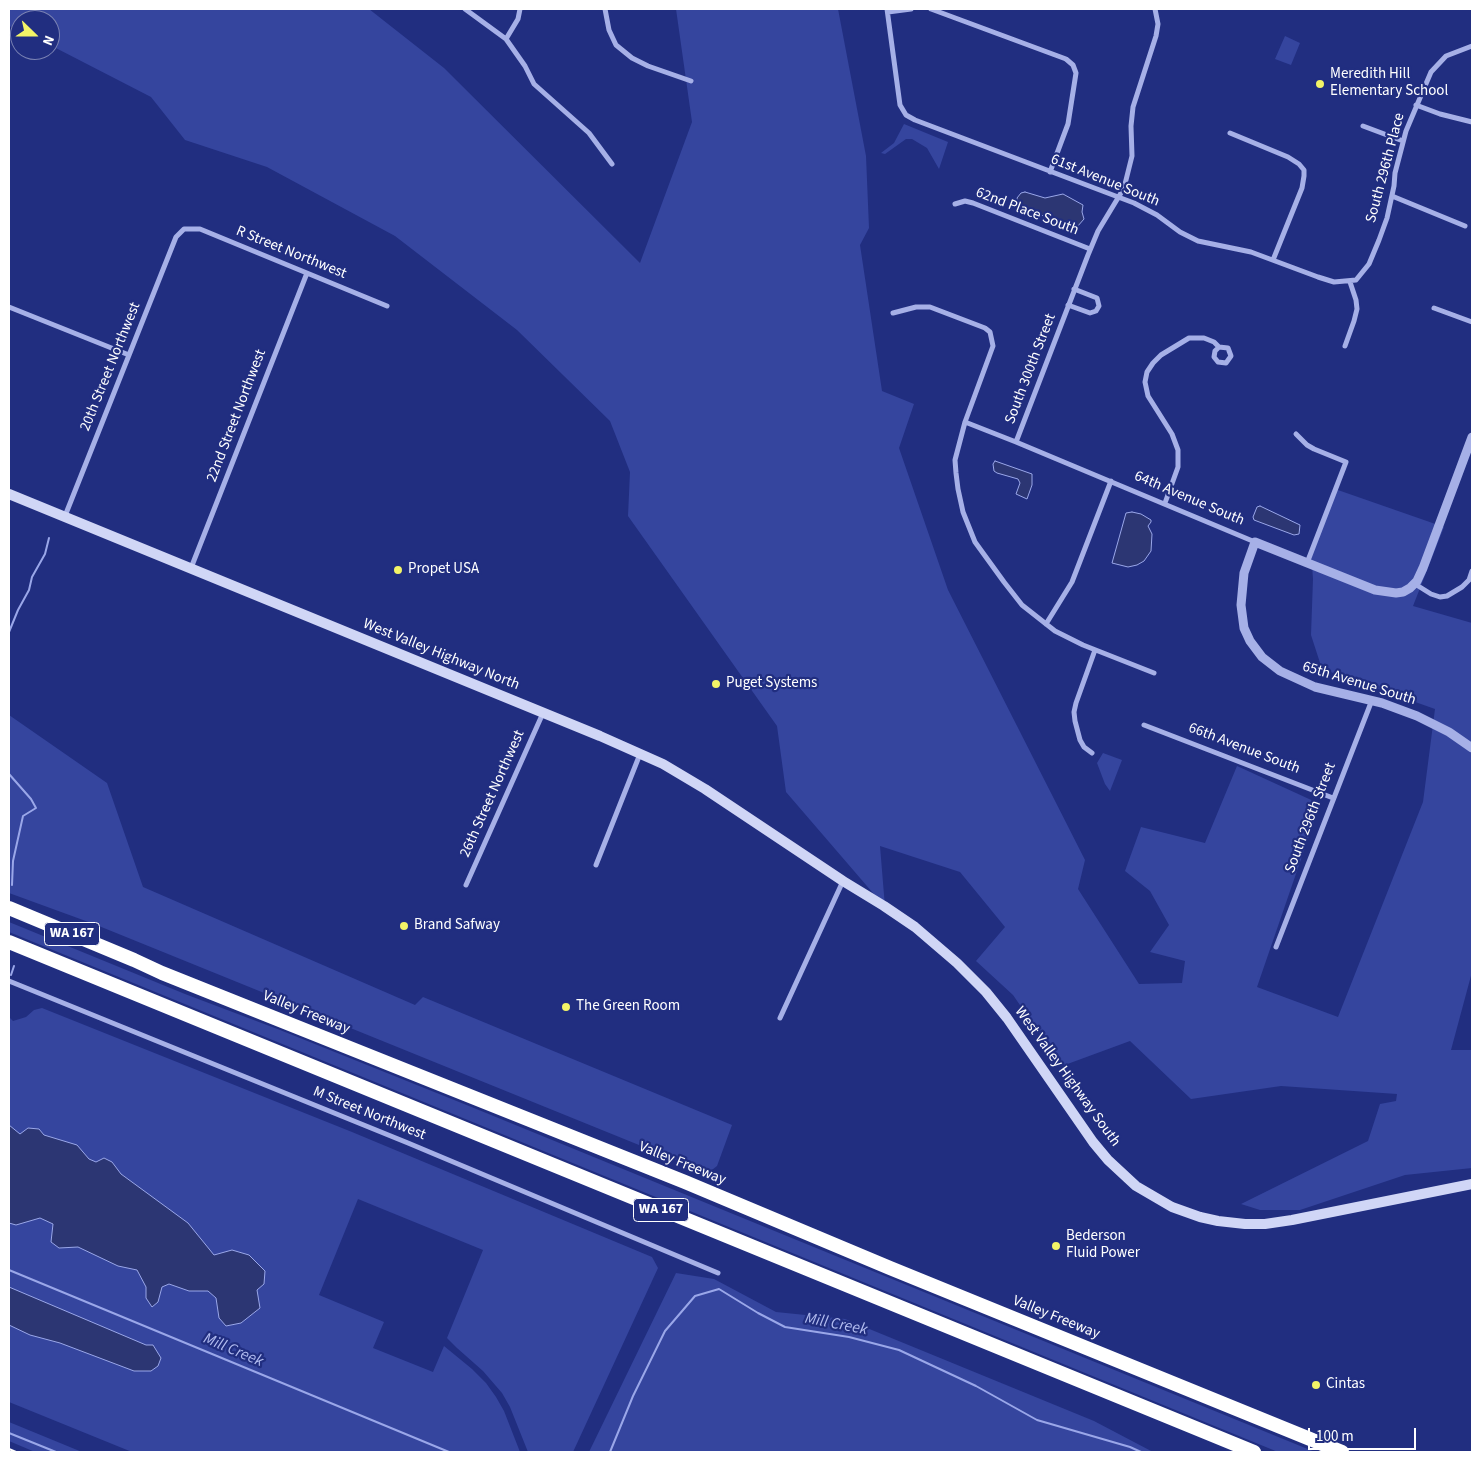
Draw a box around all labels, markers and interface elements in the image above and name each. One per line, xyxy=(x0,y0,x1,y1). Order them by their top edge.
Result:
north arrow xyxy=(10,10,60,60)
text: N xyxy=(37,32,59,48)
place label: Meredith Hill Elementary School xyxy=(1330,66,1448,101)
marker: Meredith Hill Elementary School xyxy=(1314,78,1326,90)
street label: South 296th Place xyxy=(1363,111,1409,225)
street label: 61st Avenue South xyxy=(1048,151,1162,211)
street label: 62nd Place South xyxy=(973,184,1081,240)
street label: R Street Northwest xyxy=(233,223,349,283)
street label: 20th Street Northwest xyxy=(77,300,145,434)
street label: South 300th Street xyxy=(1002,311,1060,427)
street label: 22nd Street Northwest xyxy=(203,347,271,485)
street label: 64th Avenue South xyxy=(1131,468,1247,530)
place label: Propet USA xyxy=(408,561,479,579)
marker: Propet USA xyxy=(392,564,404,576)
street label: West Valley Highway North xyxy=(360,615,522,695)
street label: 65th Avenue South xyxy=(1300,658,1418,710)
place label: Puget Systems xyxy=(726,675,817,693)
marker: Puget Systems xyxy=(710,678,722,690)
street label: 66th Avenue South xyxy=(1186,719,1302,779)
street label: 26th Street Northwest xyxy=(457,728,529,860)
street label: South 296th Street xyxy=(1282,760,1340,876)
place label: Brand Safway xyxy=(414,917,500,935)
marker: Brand Safway xyxy=(398,920,410,932)
road number: WA 167 xyxy=(44,922,100,946)
street label: Valley Freeway xyxy=(260,987,352,1039)
place label: The Green Room xyxy=(576,998,680,1016)
marker: The Green Room xyxy=(560,1001,572,1013)
street label: West Valley Highway South xyxy=(1010,1004,1124,1150)
street label: M Street Northwest xyxy=(310,1083,428,1145)
street label: Valley Freeway xyxy=(636,1138,728,1190)
road number: WA 167 xyxy=(634,1198,688,1222)
place label: Bederson Fluid Power xyxy=(1066,1228,1140,1263)
marker: Bederson Fluid Power xyxy=(1050,1240,1062,1252)
street label: Valley Freeway xyxy=(1010,1292,1102,1344)
water label: Mill Creek xyxy=(803,1310,869,1340)
water label: Mill Creek xyxy=(200,1330,266,1372)
place label: Cintas xyxy=(1326,1376,1365,1394)
marker: Cintas xyxy=(1310,1379,1322,1391)
scale bar xyxy=(1311,1418,1418,1450)
text: 100 m xyxy=(1316,1426,1354,1447)

